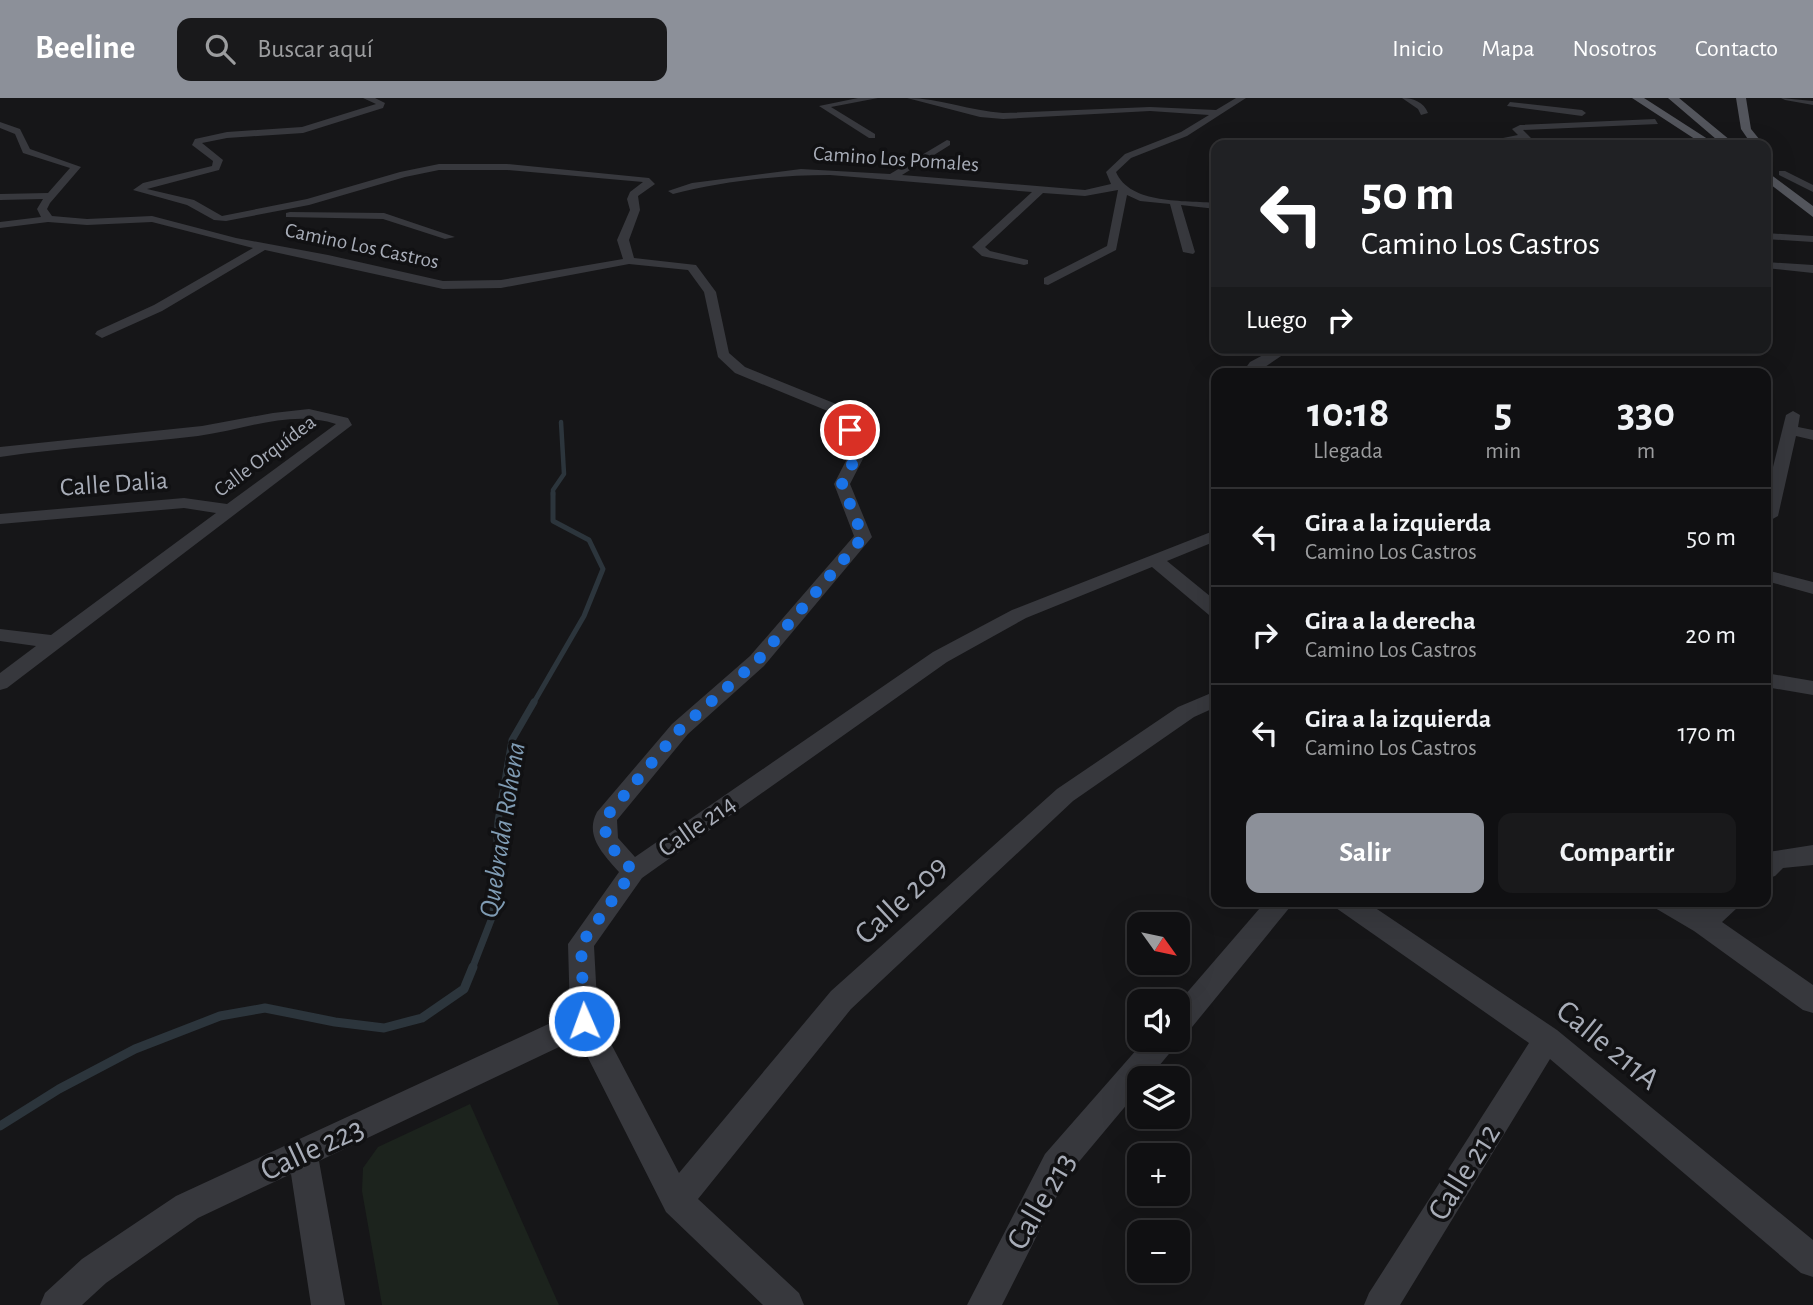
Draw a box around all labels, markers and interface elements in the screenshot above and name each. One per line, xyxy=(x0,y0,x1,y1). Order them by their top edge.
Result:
search box xyxy=(177,18,667,81)
icon: search xyxy=(201,30,239,68)
text: Beeline xyxy=(35,32,135,65)
text: Buscar aquí xyxy=(257,36,373,62)
text: Inicio xyxy=(1392,37,1443,61)
text: Mapa xyxy=(1481,37,1535,61)
text: Nosotros xyxy=(1573,37,1657,61)
text: Contacto xyxy=(1695,37,1778,61)
street label: Camino Los Pomales xyxy=(812,143,980,175)
icon: left xyxy=(1246,168,1337,259)
text: 50 m xyxy=(1361,170,1455,219)
street label: Camino Los Castros xyxy=(283,219,441,273)
text: Camino Los Castros xyxy=(1361,228,1600,260)
icon: right xyxy=(1321,301,1359,339)
text: Luego xyxy=(1246,307,1307,333)
text: 10:18 xyxy=(1307,392,1389,434)
text: 5 xyxy=(1494,392,1512,434)
text: 330 xyxy=(1617,392,1675,434)
pin xyxy=(820,400,880,460)
street label: Calle Orquídea xyxy=(210,411,320,501)
icon: arrive xyxy=(831,411,869,449)
text: Llegada xyxy=(1313,440,1383,463)
text: min xyxy=(1485,440,1521,463)
text: m xyxy=(1637,440,1655,463)
street label: Calle Dalia xyxy=(59,467,169,501)
text: Gira a la izquierda xyxy=(1305,510,1491,536)
icon: left xyxy=(1246,518,1284,556)
text: 50 m xyxy=(1686,524,1736,550)
text: Camino Los Castros xyxy=(1305,541,1477,564)
text: Gira a la derecha xyxy=(1305,608,1476,634)
icon: right xyxy=(1246,616,1284,654)
text: 20 m xyxy=(1685,622,1736,648)
text: Camino Los Castros xyxy=(1305,639,1477,662)
text: Gira a la izquierda xyxy=(1305,706,1491,732)
icon: left xyxy=(1246,714,1284,752)
text: 170 m xyxy=(1677,720,1736,746)
text: Camino Los Castros xyxy=(1305,737,1477,760)
water label: Quebrada Rohena xyxy=(475,740,531,920)
street label: Calle 214 xyxy=(654,790,740,862)
button: Salir xyxy=(1246,813,1484,893)
button: Compartir xyxy=(1498,813,1736,893)
street label: Calle 209 xyxy=(848,850,954,950)
north arrow xyxy=(1127,912,1190,975)
map controls xyxy=(1127,912,1190,1283)
position arrow xyxy=(547,984,621,1058)
button: sound xyxy=(1127,989,1190,1052)
street label: Calle 211A xyxy=(1550,994,1666,1096)
button: layers xyxy=(1127,1066,1190,1129)
street label: Calle 223 xyxy=(256,1111,368,1187)
street label: Calle 212 xyxy=(1422,1118,1506,1226)
button: + xyxy=(1127,1143,1190,1206)
street label: Calle 213 xyxy=(1001,1147,1081,1255)
button: − xyxy=(1127,1220,1190,1283)

